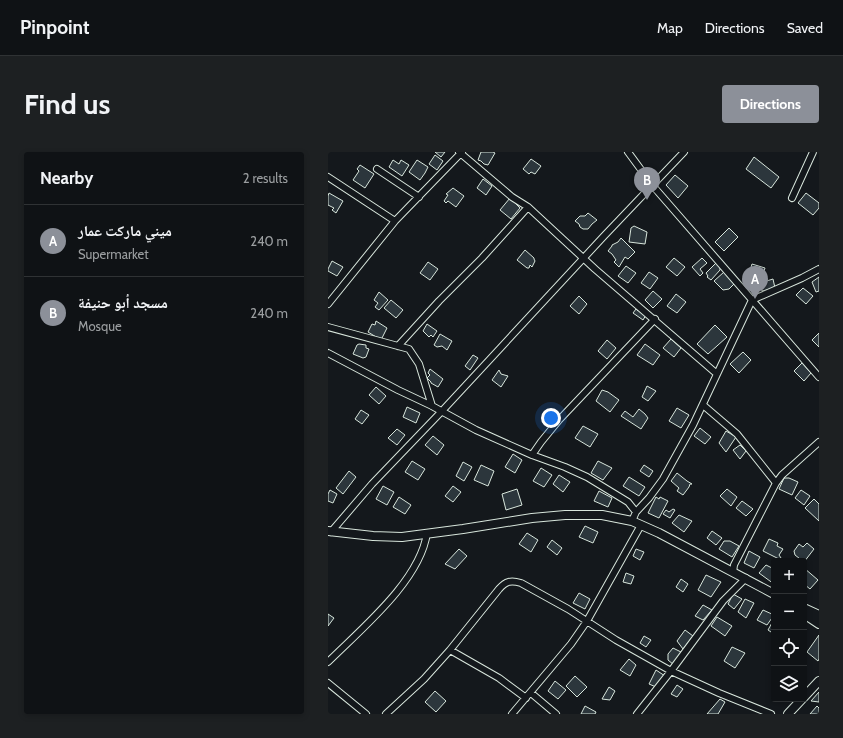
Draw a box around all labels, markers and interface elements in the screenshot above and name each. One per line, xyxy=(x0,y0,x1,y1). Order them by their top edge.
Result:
text: Pinpoint xyxy=(20,16,89,39)
text: Map xyxy=(657,19,683,37)
text: Directions xyxy=(705,19,765,37)
text: Saved xyxy=(787,19,823,37)
button: Directions xyxy=(722,85,819,123)
text: Find us xyxy=(24,87,110,121)
pin: B xyxy=(634,167,660,200)
text: Nearby xyxy=(40,168,93,188)
text: 2 results xyxy=(243,170,288,186)
text: ميني ماركت عمار xyxy=(78,222,172,240)
text: A xyxy=(49,233,57,249)
text: 240 m xyxy=(250,233,288,249)
text: Supermarket xyxy=(78,246,149,262)
pin: A xyxy=(742,266,768,299)
text: مسجد أبو حنيفة xyxy=(78,294,168,312)
text: B xyxy=(49,305,57,321)
text: 240 m xyxy=(250,305,288,321)
text: Mosque xyxy=(78,318,122,334)
your location xyxy=(541,408,561,428)
map controls xyxy=(771,558,807,702)
button: + xyxy=(771,558,807,594)
button: − xyxy=(771,594,807,630)
button: locate xyxy=(771,630,807,666)
button: layers xyxy=(771,666,807,702)

